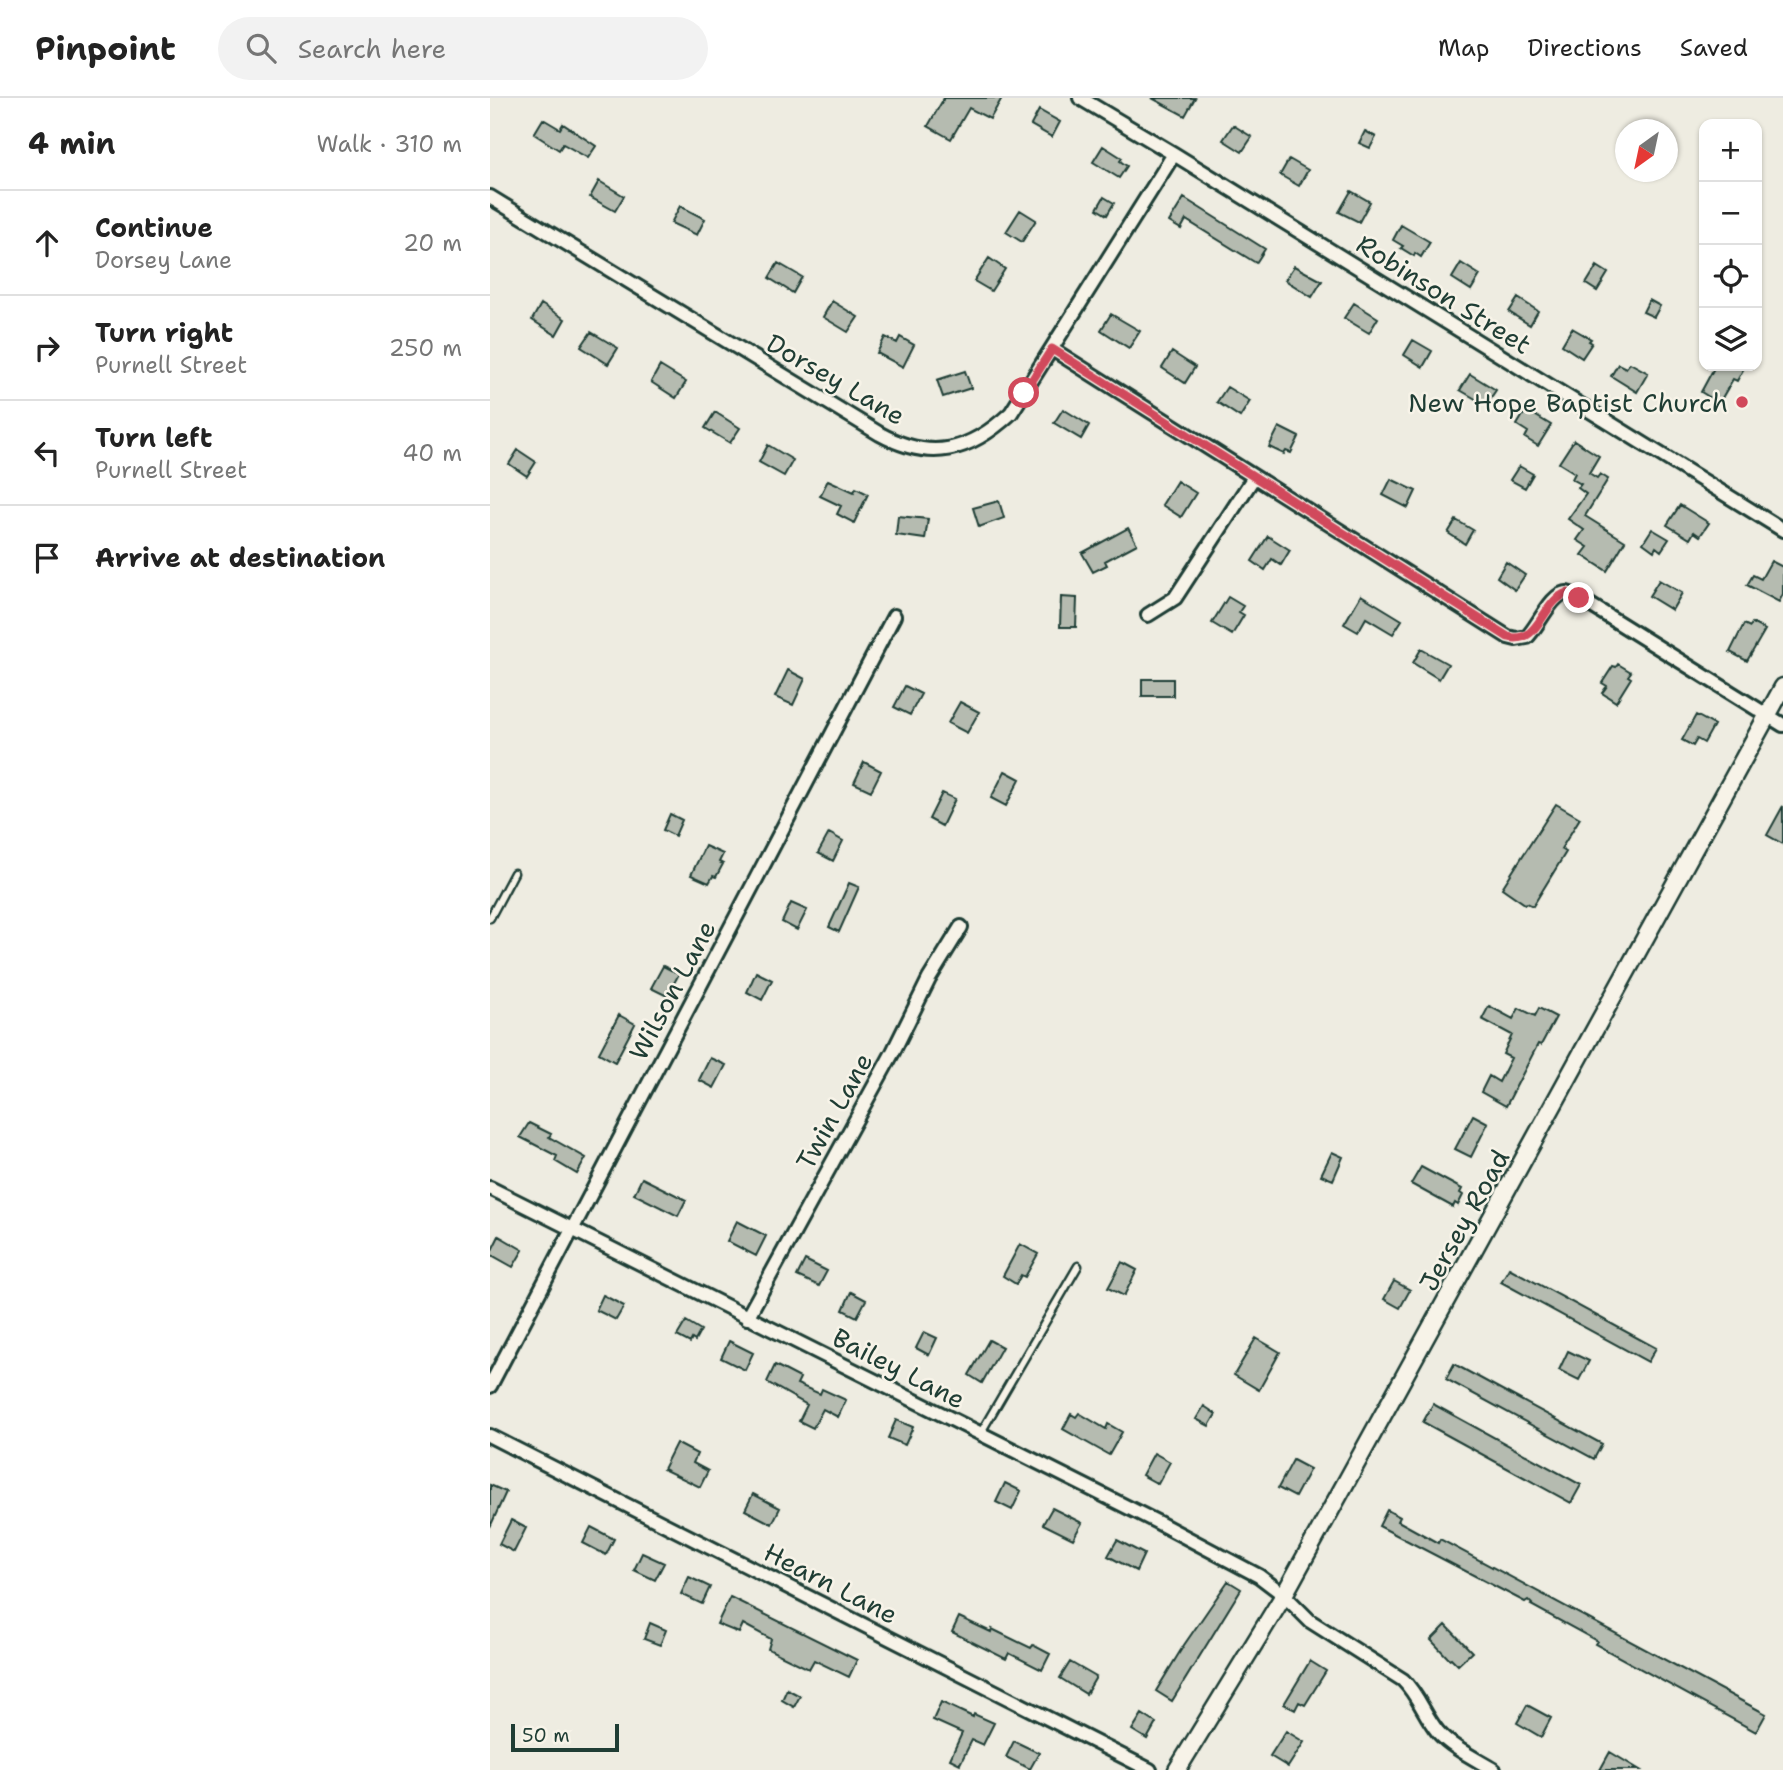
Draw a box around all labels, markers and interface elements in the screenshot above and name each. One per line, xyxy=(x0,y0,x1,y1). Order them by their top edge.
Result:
search box xyxy=(218,17,708,80)
text: Pinpoint xyxy=(35,26,176,71)
icon: search xyxy=(242,29,280,67)
text: Search here xyxy=(298,31,446,66)
text: Map xyxy=(1438,32,1489,64)
text: Directions xyxy=(1527,32,1642,64)
text: Saved xyxy=(1680,32,1748,64)
north arrow xyxy=(1615,119,1678,182)
map controls xyxy=(1699,119,1762,371)
button: + xyxy=(1699,119,1762,182)
text: 4 min xyxy=(28,123,115,164)
text: Walk · 310 m xyxy=(317,129,462,159)
button: − xyxy=(1699,182,1762,245)
text: Continue xyxy=(95,210,213,245)
icon: ahead xyxy=(28,224,66,262)
street label: Robinson Street xyxy=(1350,226,1538,362)
text: 20 m xyxy=(403,228,462,258)
text: Dorsey Lane xyxy=(95,245,232,275)
button: locate xyxy=(1699,245,1762,308)
button: layers xyxy=(1699,308,1762,371)
text: Turn right xyxy=(95,315,233,350)
street label: Dorsey Lane xyxy=(760,325,912,433)
icon: right xyxy=(28,329,66,367)
text: 250 m xyxy=(389,333,462,363)
text: Purnell Street xyxy=(95,350,247,380)
route start xyxy=(1008,377,1039,408)
place label: New Hope Baptist Church xyxy=(1408,385,1728,420)
marker: New Hope Baptist Church xyxy=(1734,394,1750,410)
text: Turn left xyxy=(95,420,212,455)
icon: left xyxy=(28,434,66,472)
text: 40 m xyxy=(402,438,462,468)
text: Purnell Street xyxy=(95,455,247,485)
icon: arrive xyxy=(28,539,66,577)
text: Arrive at destination xyxy=(95,540,385,575)
route end xyxy=(1563,582,1594,613)
street label: Wilson Lane xyxy=(621,914,723,1066)
street label: Twin Lane xyxy=(788,1046,880,1176)
street label: Jersey Road xyxy=(1411,1143,1517,1297)
street label: Bailey Lane xyxy=(827,1320,971,1416)
street label: Hearn Lane xyxy=(758,1534,904,1632)
scale bar xyxy=(511,1721,620,1753)
text: 50 m xyxy=(522,1723,570,1748)

